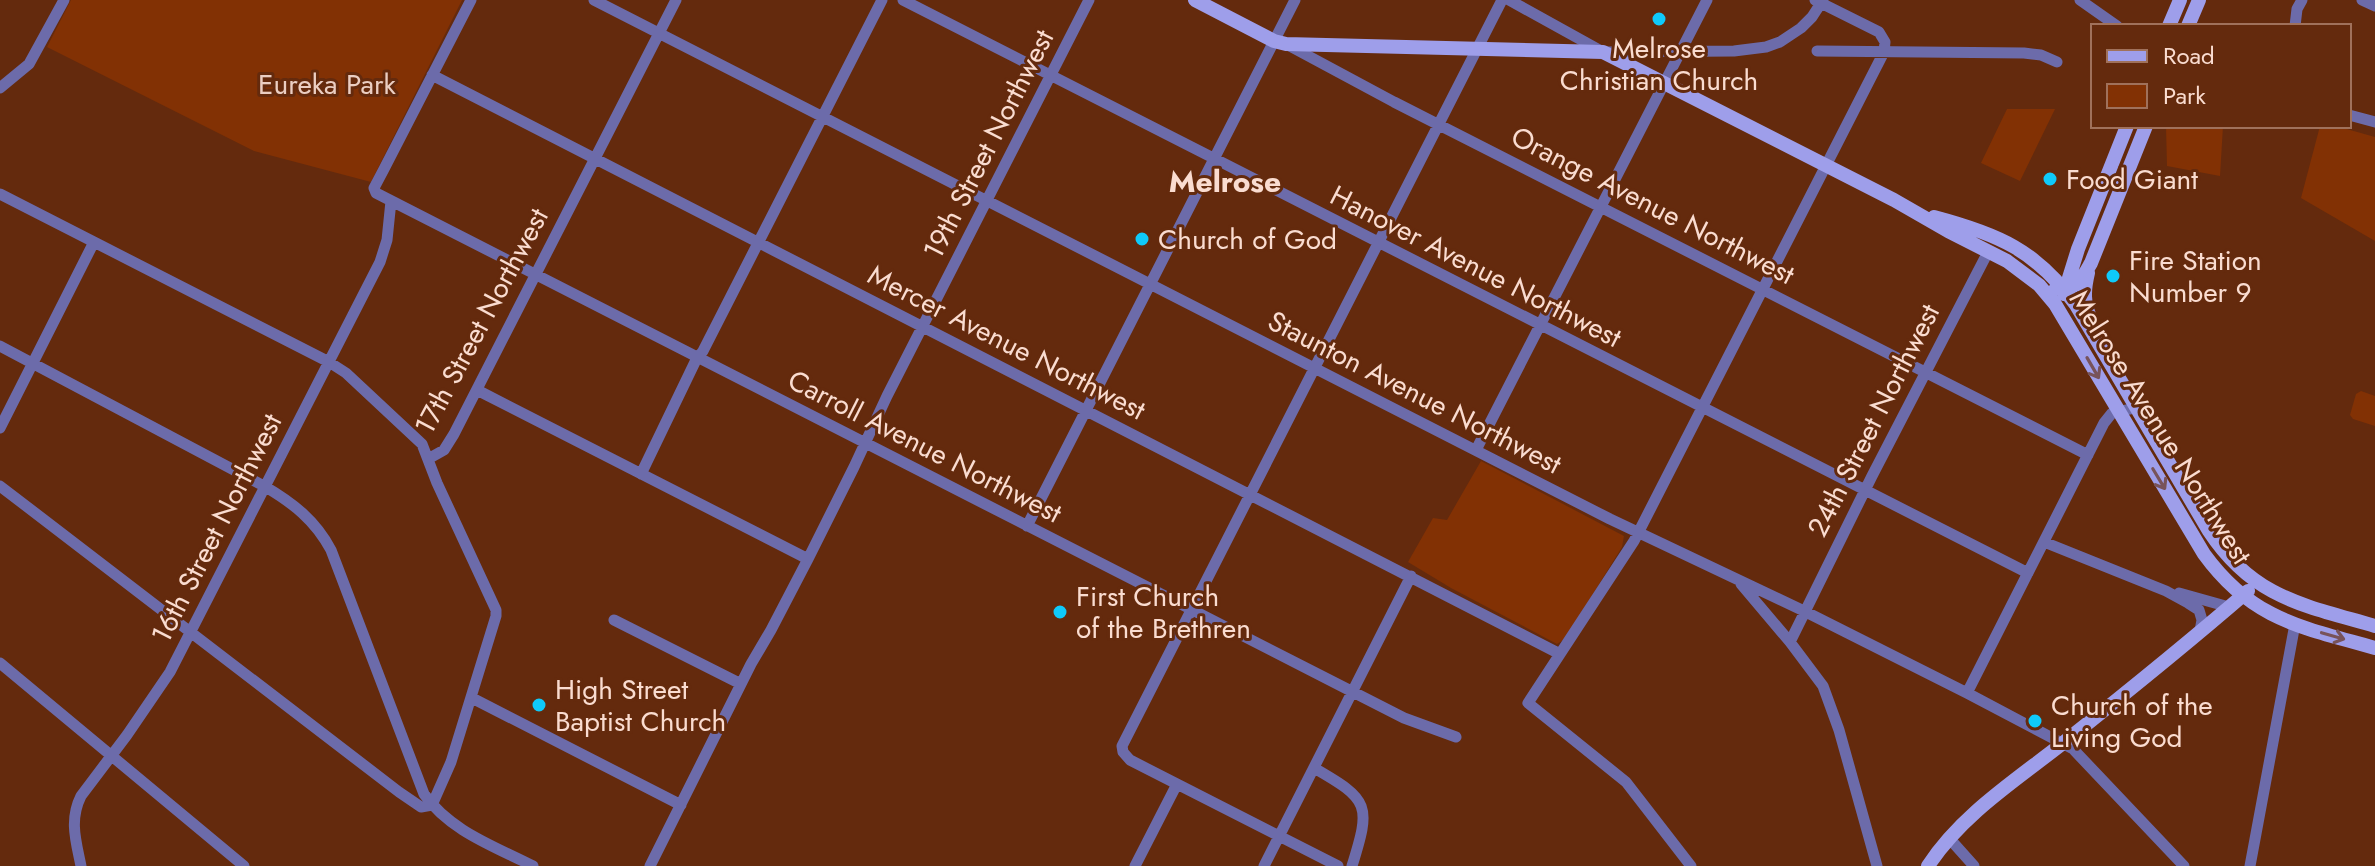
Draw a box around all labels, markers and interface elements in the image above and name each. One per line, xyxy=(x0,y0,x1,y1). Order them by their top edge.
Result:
marker: Melrose Christian Church xyxy=(1650,10,1668,28)
street label: 19th Street Northwest xyxy=(913,22,1064,266)
legend xyxy=(2091,24,2351,128)
place label: Melrose Christian Church xyxy=(1560,28,1758,101)
text: Road xyxy=(2163,38,2215,73)
park label: Eureka Park xyxy=(258,64,397,105)
text: Park xyxy=(2163,78,2206,113)
street label: Orange Avenue Northwest xyxy=(1504,116,1802,295)
place label: Food Giant xyxy=(2066,159,2198,200)
district label: Melrose xyxy=(1169,160,1281,203)
marker: Food Giant xyxy=(2041,170,2059,188)
street label: Hanover Avenue Northwest xyxy=(1323,175,1629,358)
street label: 17th Street Northwest xyxy=(404,200,559,442)
place label: Church of God xyxy=(1158,219,1337,260)
marker: Church of God xyxy=(1133,230,1151,248)
place label: Fire Station Number 9 xyxy=(2129,240,2262,313)
street label: Mercer Avenue Northwest xyxy=(861,255,1153,430)
marker: Fire Station Number 9 xyxy=(2104,267,2122,285)
street label: Melrose Avenue Northwest xyxy=(2059,282,2262,573)
street label: 24th Street Northwest xyxy=(1797,297,1950,544)
street label: Staunton Avenue Northwest xyxy=(1261,301,1569,485)
one-way arrow xyxy=(2086,356,2101,380)
street label: Carroll Avenue Northwest xyxy=(781,360,1069,534)
street label: 16th Street Northwest xyxy=(141,406,292,650)
one-way arrow xyxy=(2151,467,2167,490)
place label: First Church of the Brethren xyxy=(1076,576,1251,649)
marker: First Church of the Brethren xyxy=(1051,603,1069,621)
one-way arrow xyxy=(2319,629,2345,644)
place label: High Street Baptist Church xyxy=(555,669,726,742)
place label: Church of the Living God xyxy=(2051,685,2213,758)
marker: High Street Baptist Church xyxy=(530,696,548,714)
marker: Church of the Living God xyxy=(2026,712,2044,730)

